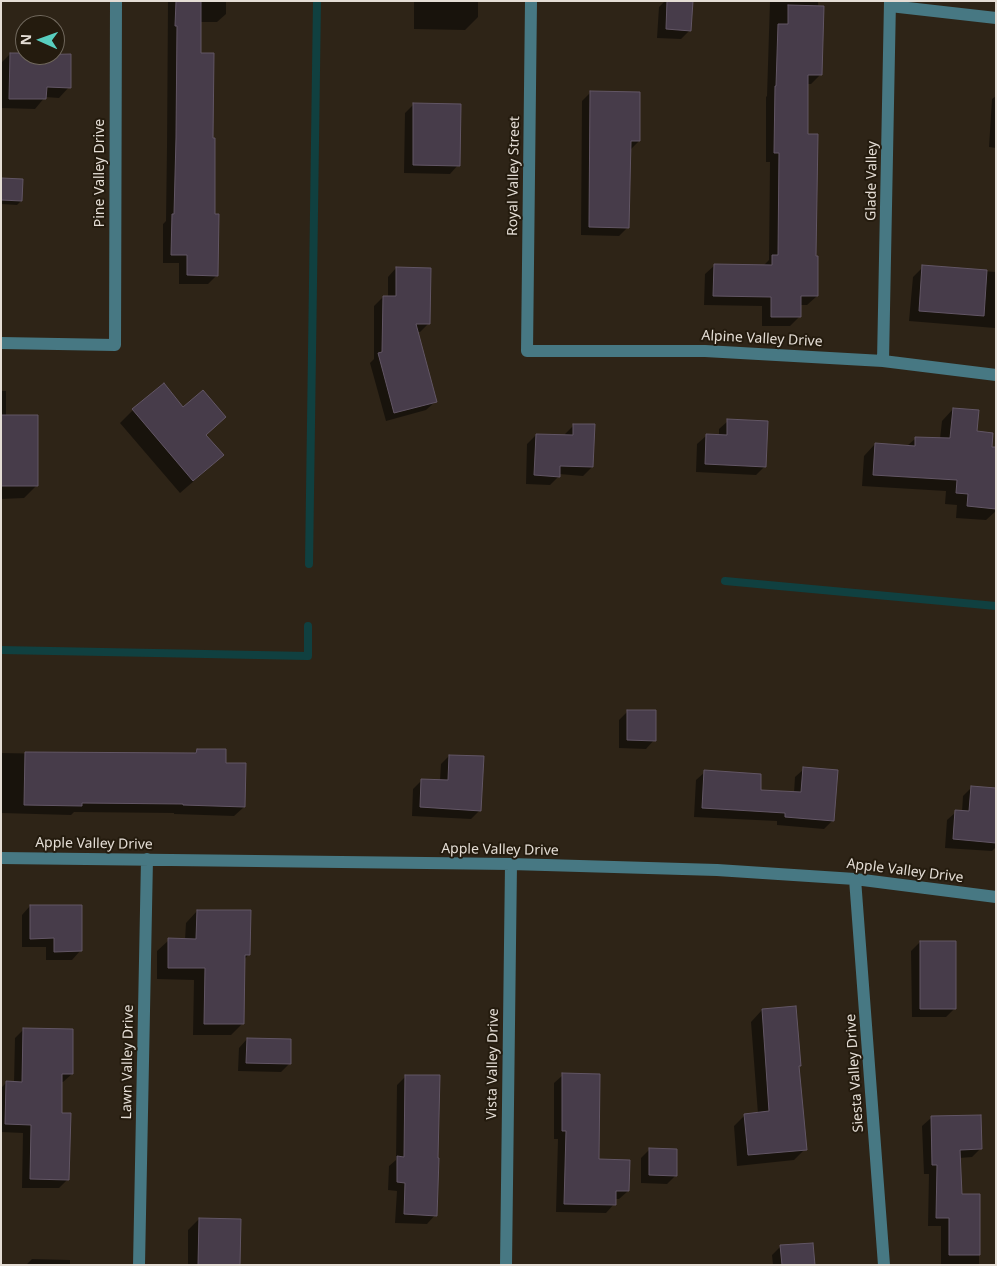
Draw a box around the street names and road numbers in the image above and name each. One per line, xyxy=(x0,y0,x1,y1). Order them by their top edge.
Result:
street label: Royal Valley Street xyxy=(505,116,523,236)
street label: Pine Valley Drive xyxy=(92,119,108,227)
street label: Glade Valley xyxy=(863,141,881,221)
street label: Alpine Valley Drive xyxy=(701,327,823,351)
street label: Apple Valley Drive xyxy=(35,835,153,853)
street label: Apple Valley Drive xyxy=(441,841,559,859)
street label: Apple Valley Drive xyxy=(846,856,964,886)
street label: Lawn Valley Drive xyxy=(119,1005,137,1119)
street label: Vista Valley Drive xyxy=(484,1008,502,1120)
street label: Siesta Valley Drive xyxy=(842,1013,868,1133)

